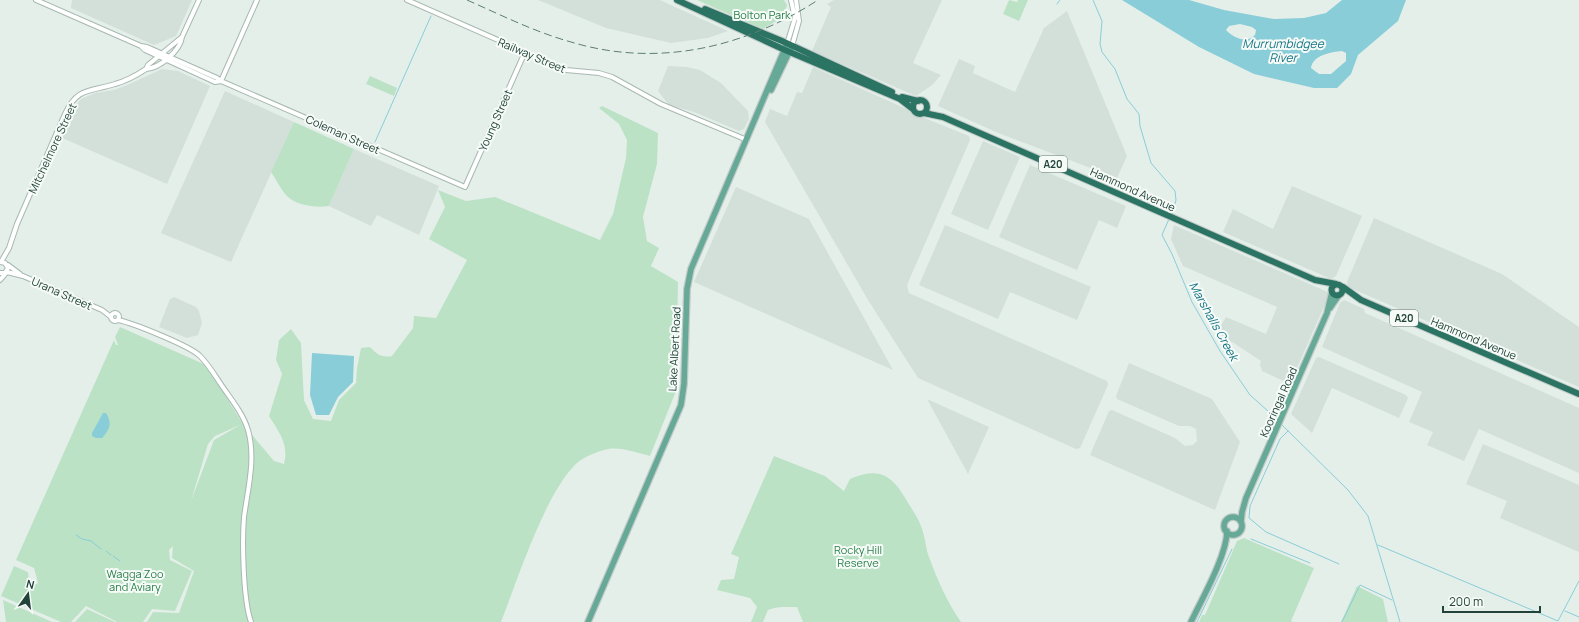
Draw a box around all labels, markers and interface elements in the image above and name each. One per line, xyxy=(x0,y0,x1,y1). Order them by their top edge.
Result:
park label: Bolton Park xyxy=(733,7,791,22)
street label: Railway Street xyxy=(496,34,568,76)
water label: Murrumbidgee River xyxy=(1242,35,1325,66)
street label: Young Street xyxy=(475,87,515,153)
street label: Mitchelmore Street xyxy=(24,100,80,196)
street label: Coleman Street xyxy=(304,111,382,157)
road number: A20 xyxy=(1039,156,1067,172)
street label: Hammond Avenue xyxy=(1088,164,1178,215)
street label: Urana Street xyxy=(29,273,95,313)
water label: Marshalls Creek xyxy=(1185,278,1244,365)
street label: Lake Albert Road xyxy=(664,306,684,392)
road number: A20 xyxy=(1390,310,1418,326)
street label: Hammond Avenue xyxy=(1429,313,1520,363)
street label: Kooringal Road xyxy=(1256,364,1300,440)
park label: Rocky Hill Reserve xyxy=(834,542,882,570)
park label: Wagga Zoo and Aviary xyxy=(106,566,164,594)
north arrow xyxy=(8,574,48,614)
text: N xyxy=(25,576,36,592)
scale bar xyxy=(1443,588,1540,614)
text: 200 m xyxy=(1449,593,1483,610)

